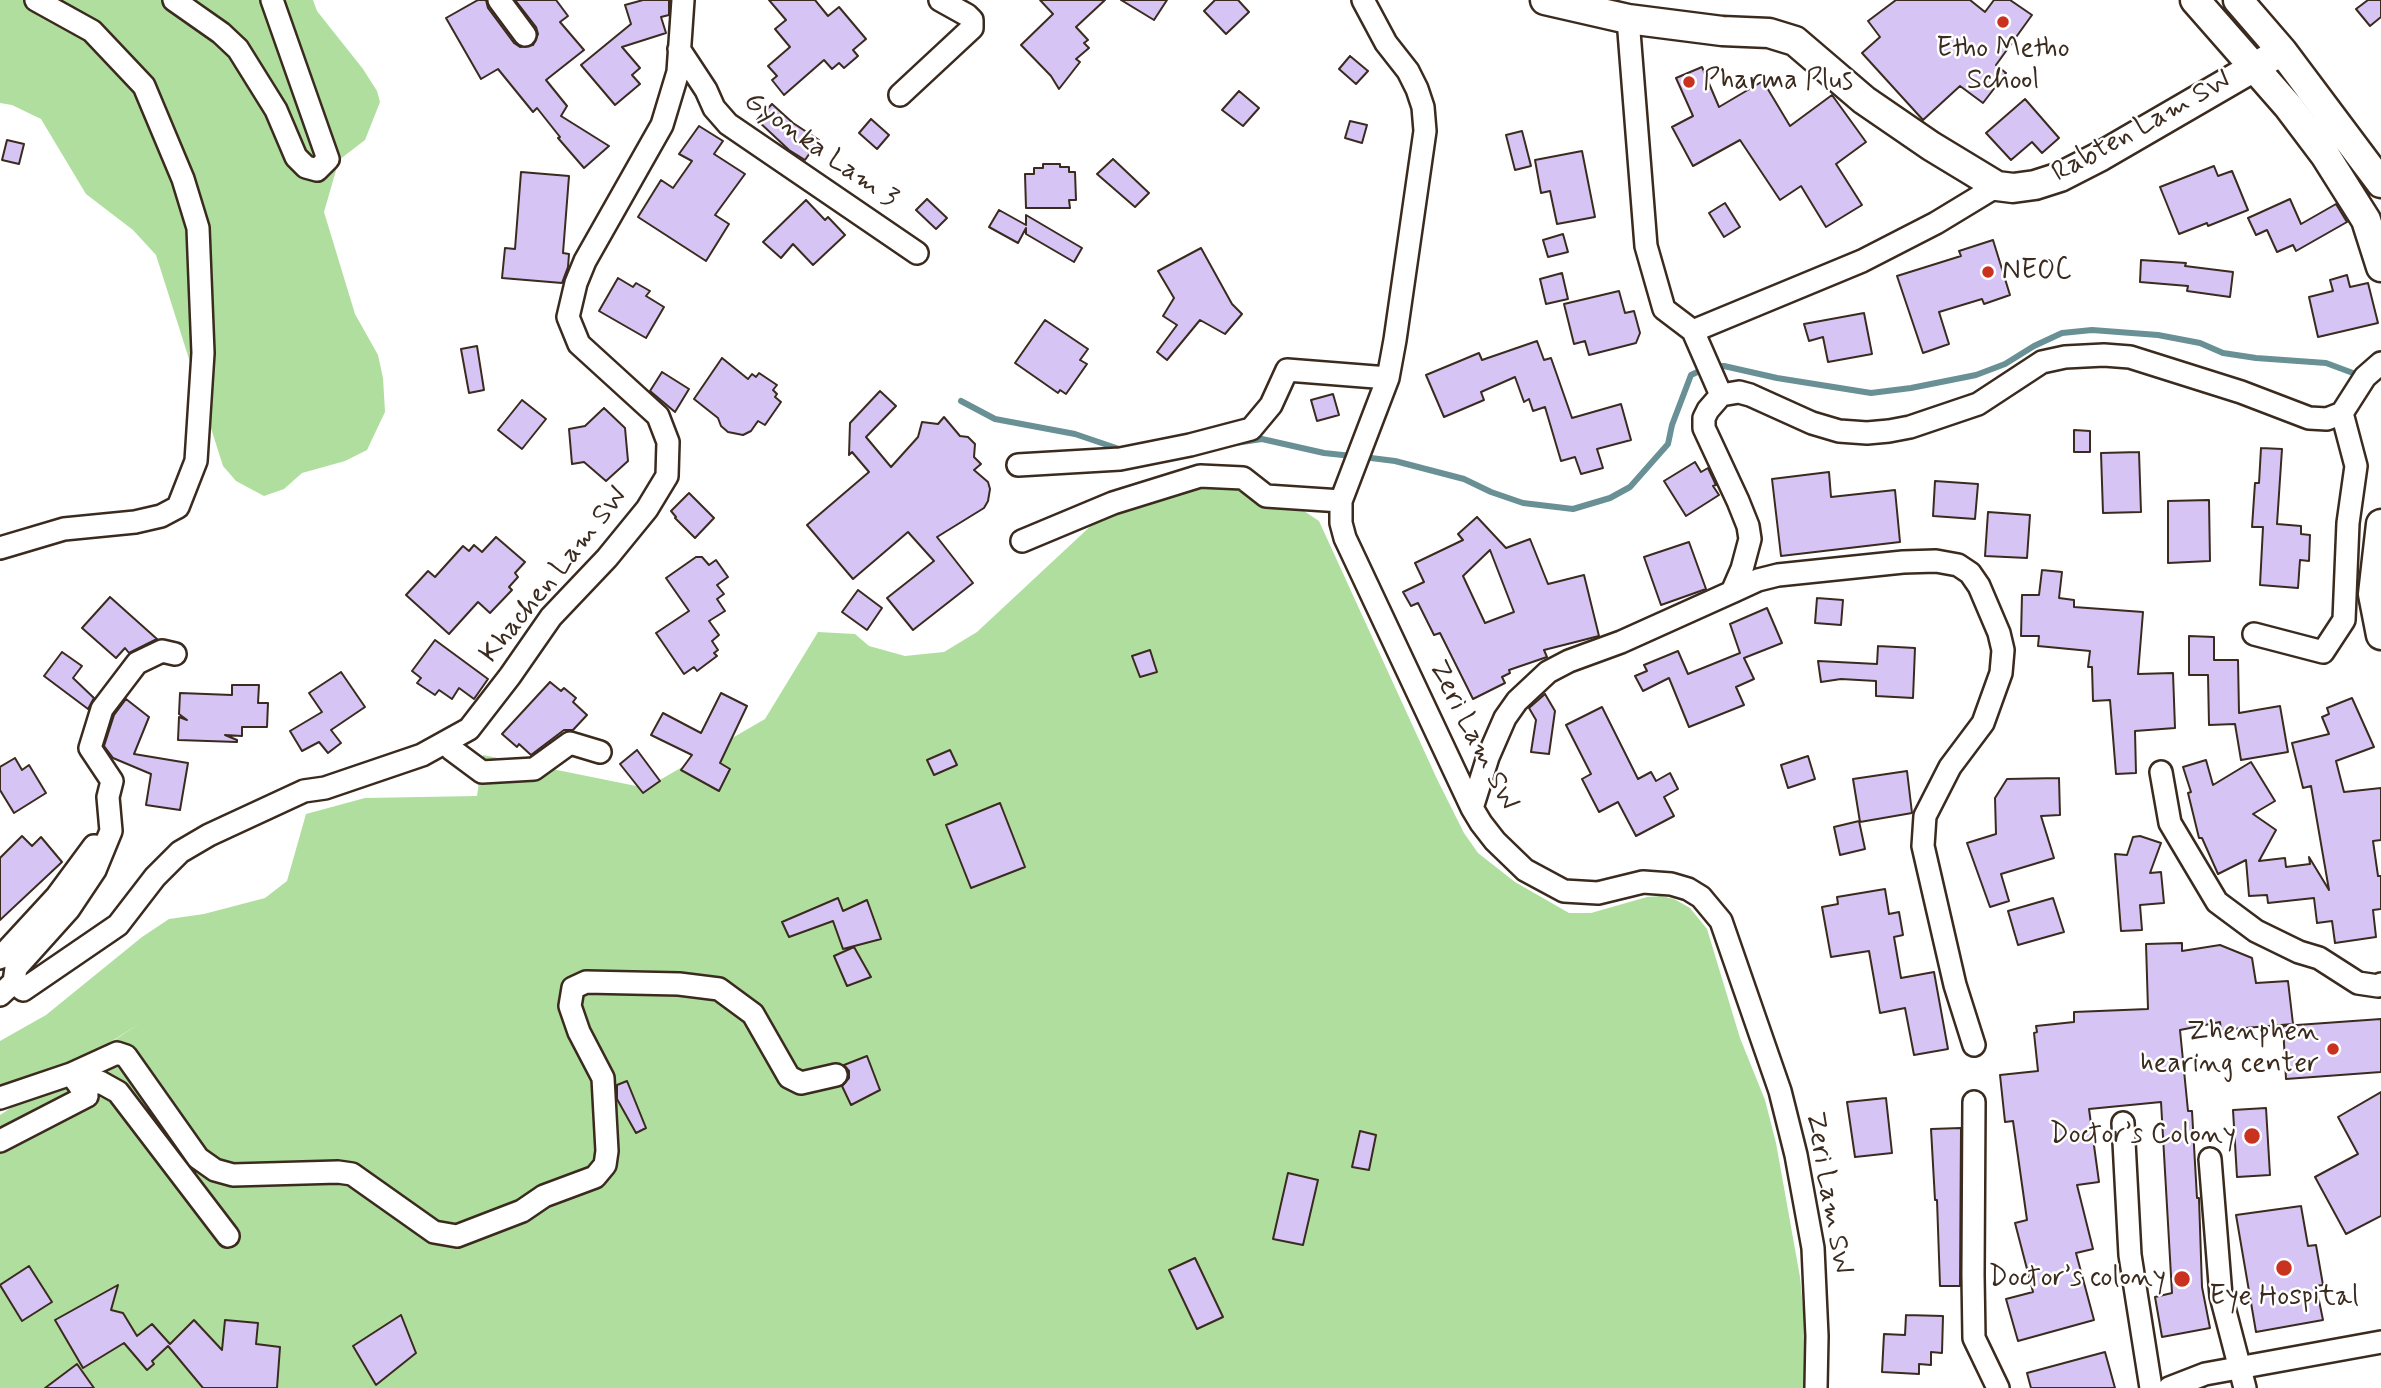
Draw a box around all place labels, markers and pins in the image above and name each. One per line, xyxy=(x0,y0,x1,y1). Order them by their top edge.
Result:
marker: Etho Metho School xyxy=(1995,14,2011,30)
place label: Etho Metho School xyxy=(1936,33,2070,99)
place label: Pharma Plus xyxy=(1703,65,1853,99)
marker: Pharma Plus xyxy=(1681,74,1697,90)
place label: NEOC xyxy=(2002,255,2072,289)
marker: NEOC xyxy=(1980,264,1996,280)
place label: Zhenphen hearing center xyxy=(2140,1016,2319,1082)
marker: Zhenphen hearing center xyxy=(2325,1041,2341,1057)
place label: Doctor’s Colony xyxy=(2049,1119,2236,1153)
marker: Doctor’s Colony xyxy=(2242,1126,2262,1146)
marker: Eye Hospital xyxy=(2274,1258,2294,1278)
place label: Doctor’s colony xyxy=(1989,1262,2166,1296)
marker: Doctor’s colony xyxy=(2172,1269,2192,1289)
place label: Eye Hospital xyxy=(2209,1281,2359,1315)

